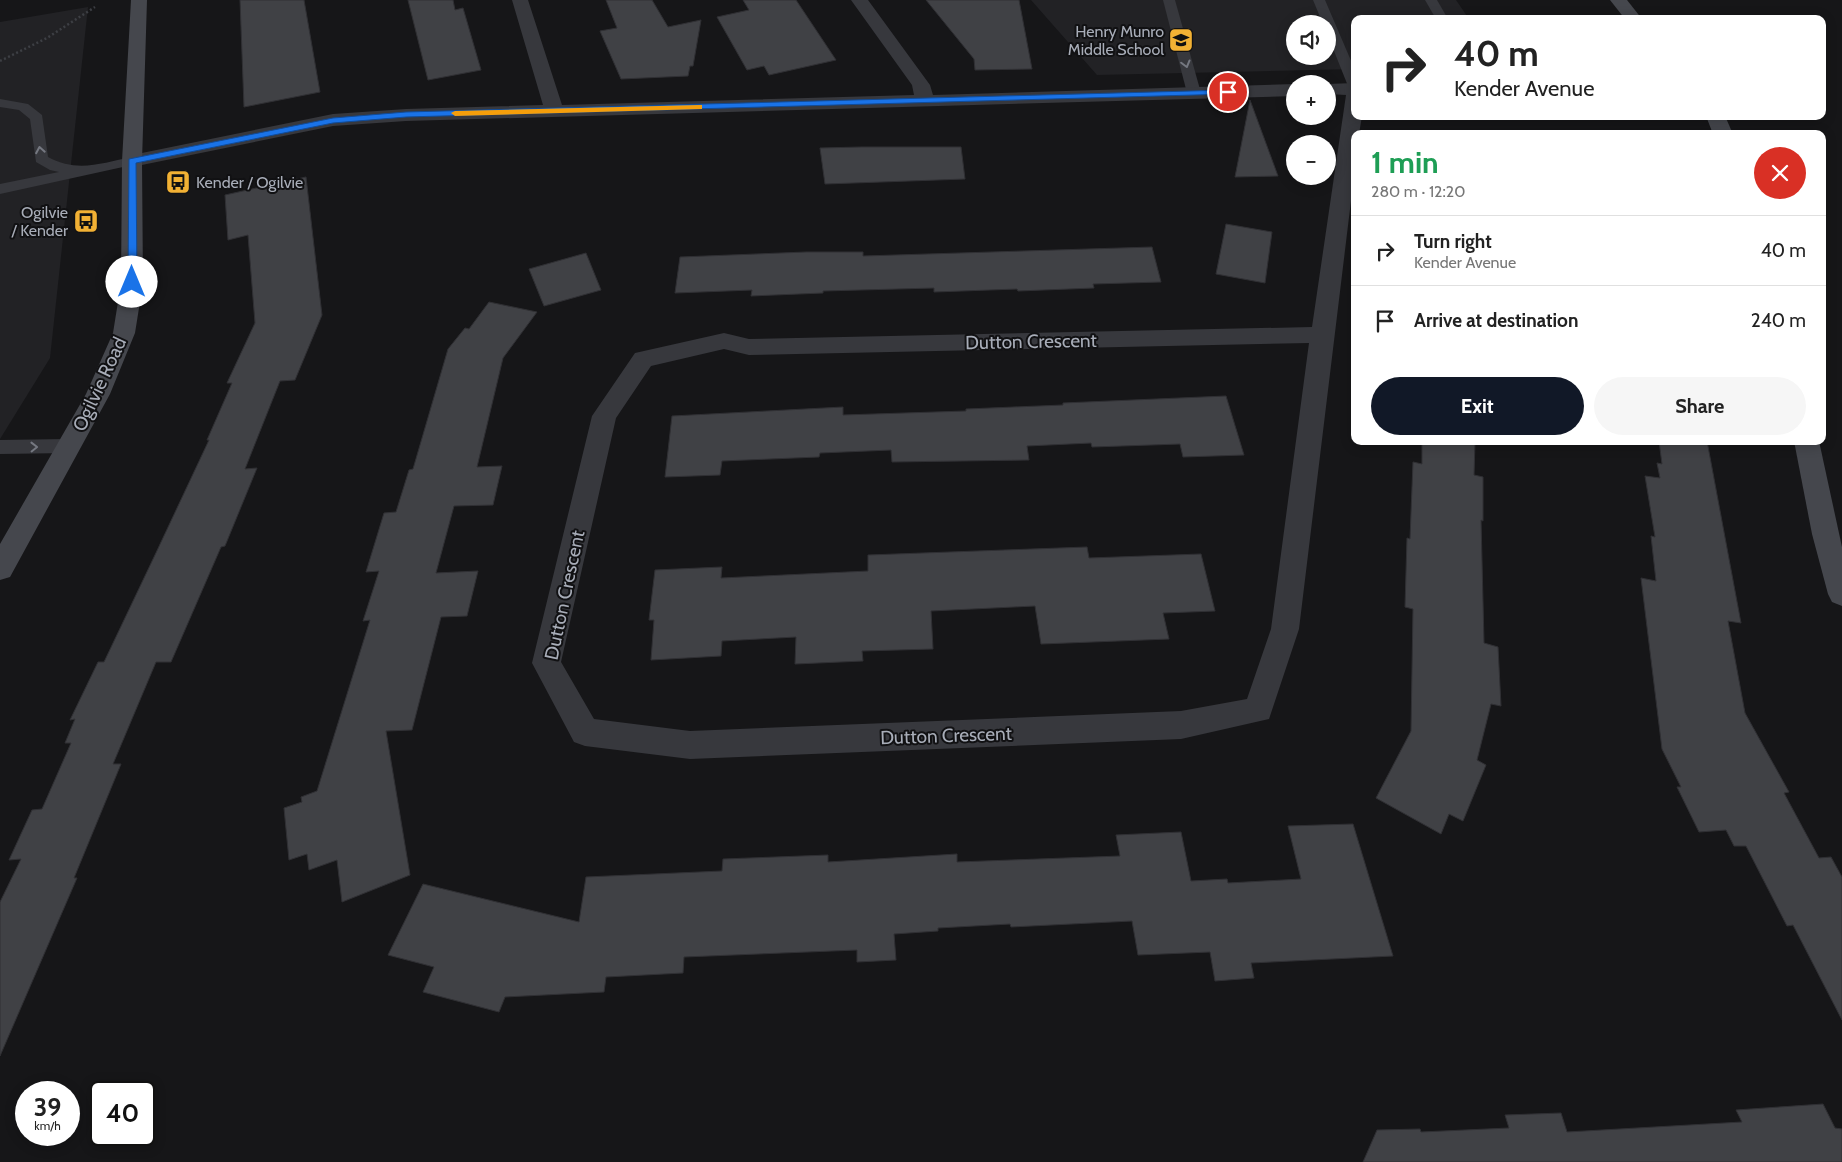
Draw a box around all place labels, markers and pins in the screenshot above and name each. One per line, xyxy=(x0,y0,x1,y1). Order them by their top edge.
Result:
place label: Henry Munro Middle School xyxy=(1068,22,1164,59)
school or university icon: Henry Munro Middle School xyxy=(1168,27,1194,53)
pin xyxy=(1207,71,1249,113)
bus stop icon: Kender / Ogilvie xyxy=(165,169,191,195)
place label: Kender / Ogilvie xyxy=(196,173,303,192)
place label: Ogilvie / Kender xyxy=(10,203,69,240)
bus stop icon: Ogilvie / Kender xyxy=(73,208,99,234)

